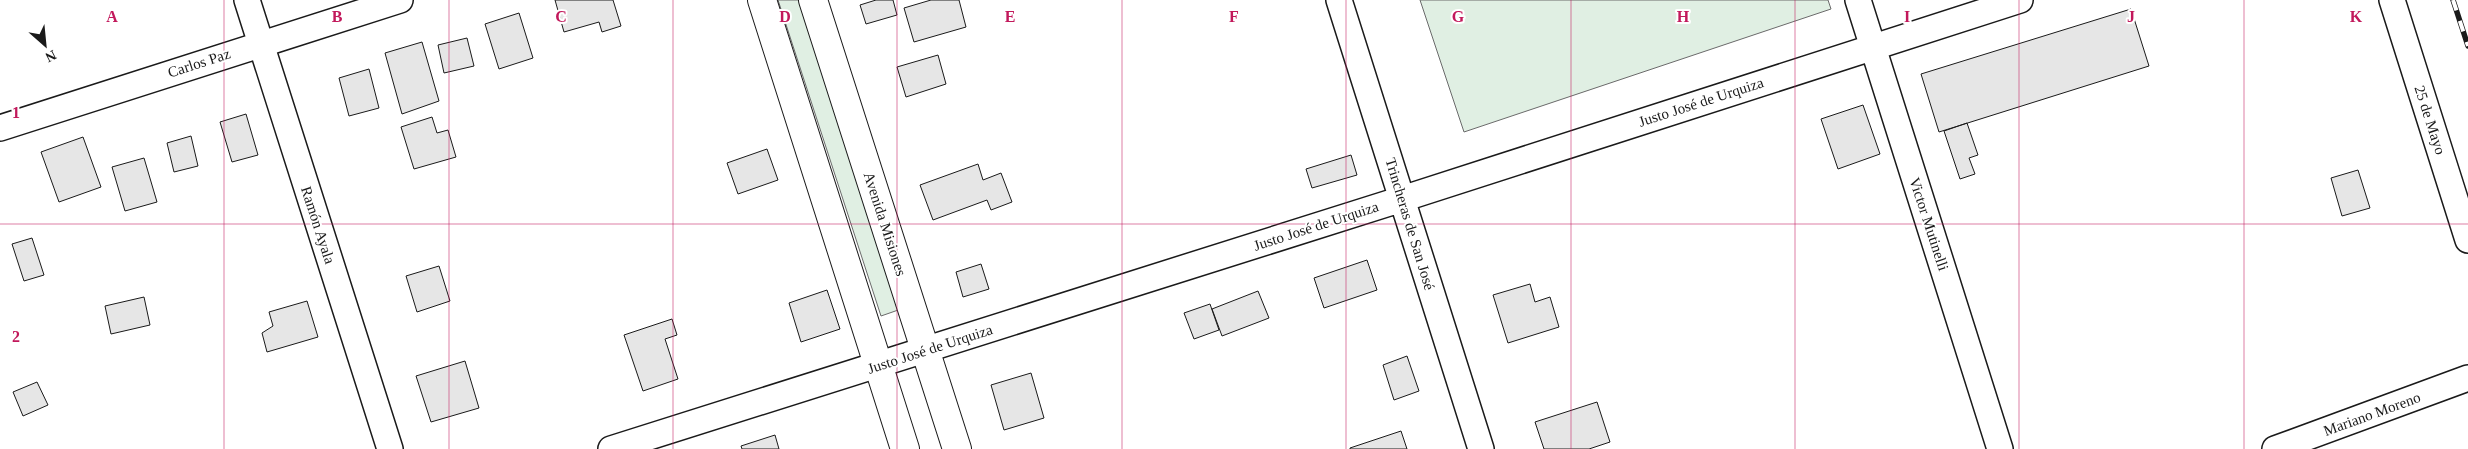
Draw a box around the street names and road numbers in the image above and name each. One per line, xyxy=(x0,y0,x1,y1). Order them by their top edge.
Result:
street label: Carlos Paz xyxy=(166,45,232,81)
street label: Justo José de Urquiza xyxy=(1637,74,1766,130)
street label: 25 de Mayo xyxy=(2411,83,2449,157)
street label: Trincheras de San José xyxy=(1382,156,1438,292)
street label: Avenida Misiones xyxy=(861,170,909,278)
street label: Victor Mutinelli xyxy=(1906,175,1952,273)
street label: Ramón Ayala xyxy=(298,184,338,266)
street label: Justo José de Urquiza xyxy=(1252,198,1381,254)
street label: Justo José de Urquiza xyxy=(866,321,995,377)
street label: Mariano Moreno xyxy=(2321,389,2423,439)

